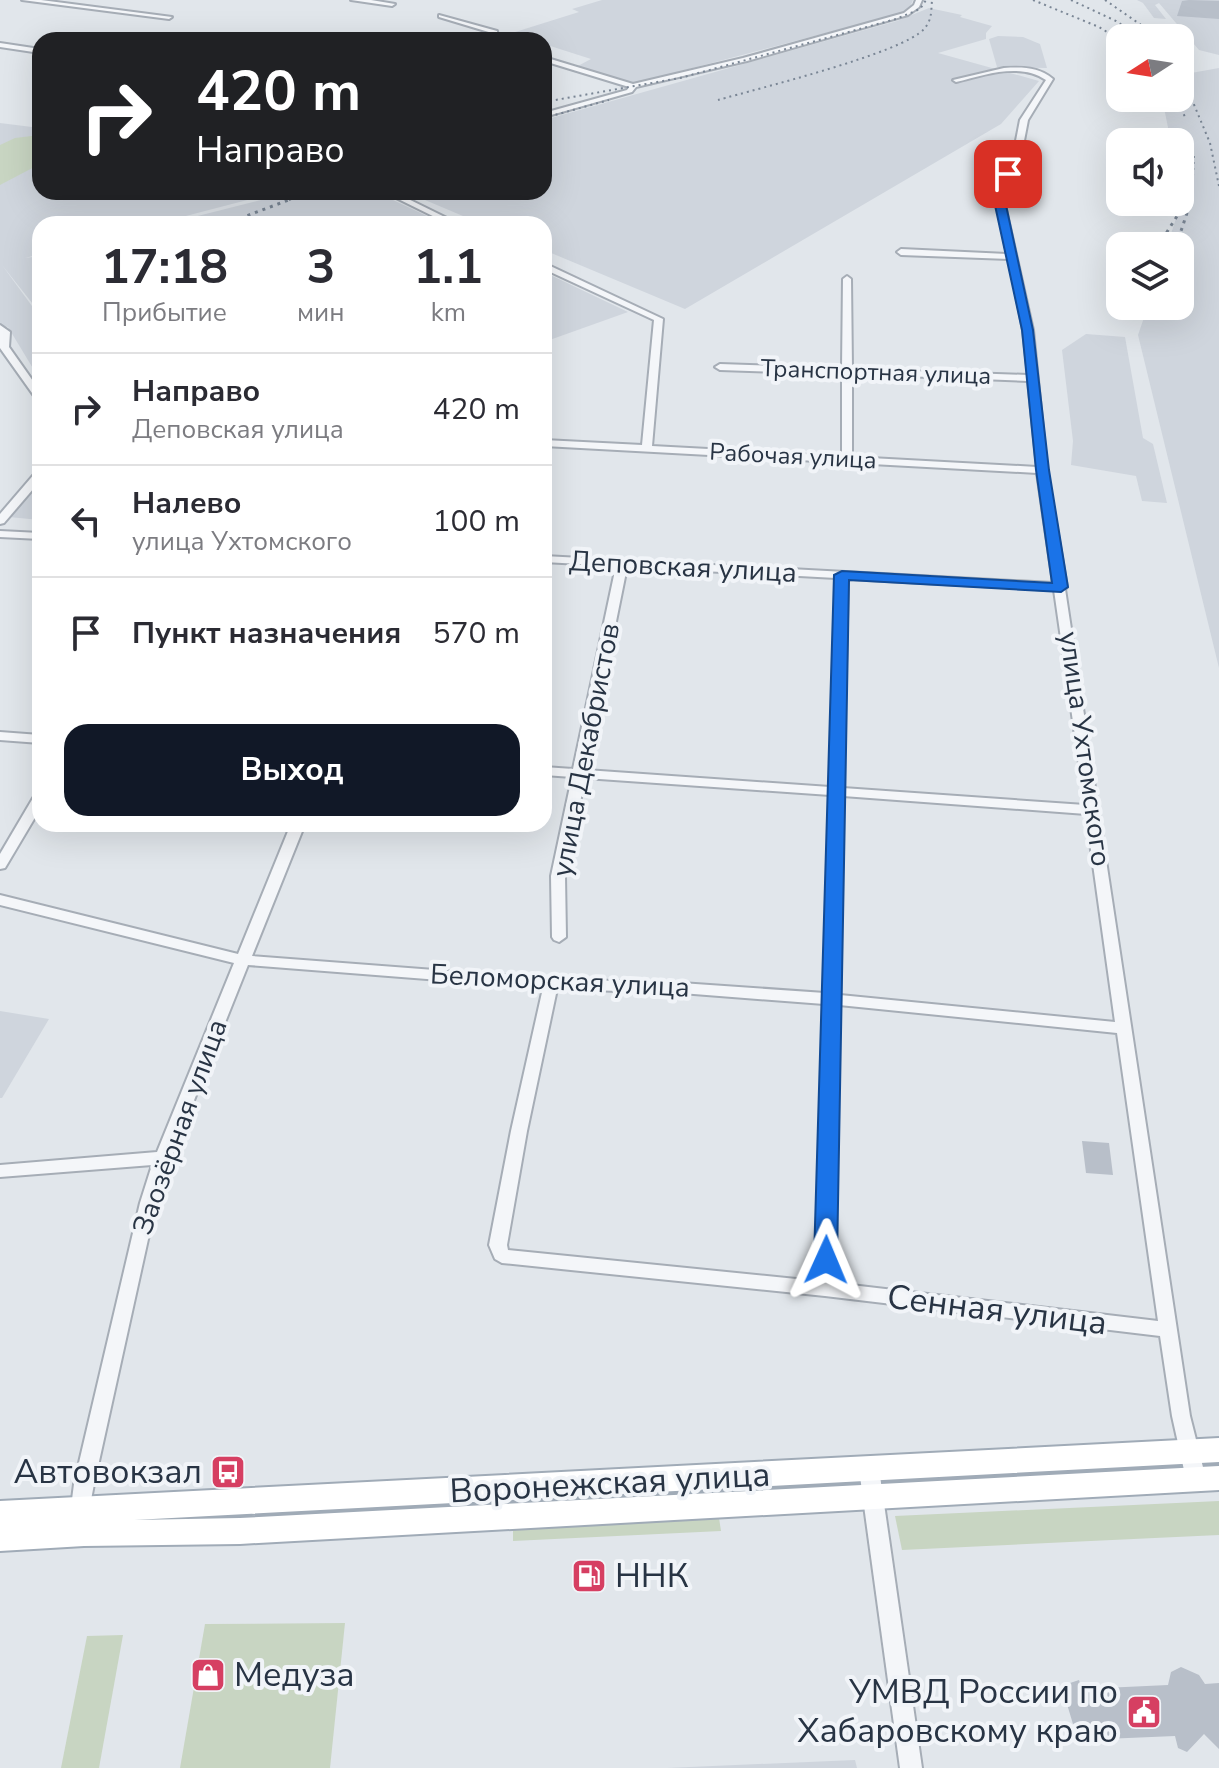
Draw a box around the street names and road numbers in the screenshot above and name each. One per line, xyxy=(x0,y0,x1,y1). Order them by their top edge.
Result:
street label: Транспортная улица xyxy=(760,352,992,392)
street label: Рабочая улица xyxy=(709,436,877,476)
street label: Деповская улица xyxy=(568,542,798,592)
street label: улица Декабристов xyxy=(543,620,629,880)
street label: улица Ухтомского xyxy=(1050,629,1120,869)
street label: Беломорская улица xyxy=(429,955,691,1007)
street label: Заозёрная улица xyxy=(123,1014,237,1240)
street label: Сенная улица xyxy=(884,1274,1110,1346)
street label: Воронежская улица xyxy=(449,1452,771,1514)

